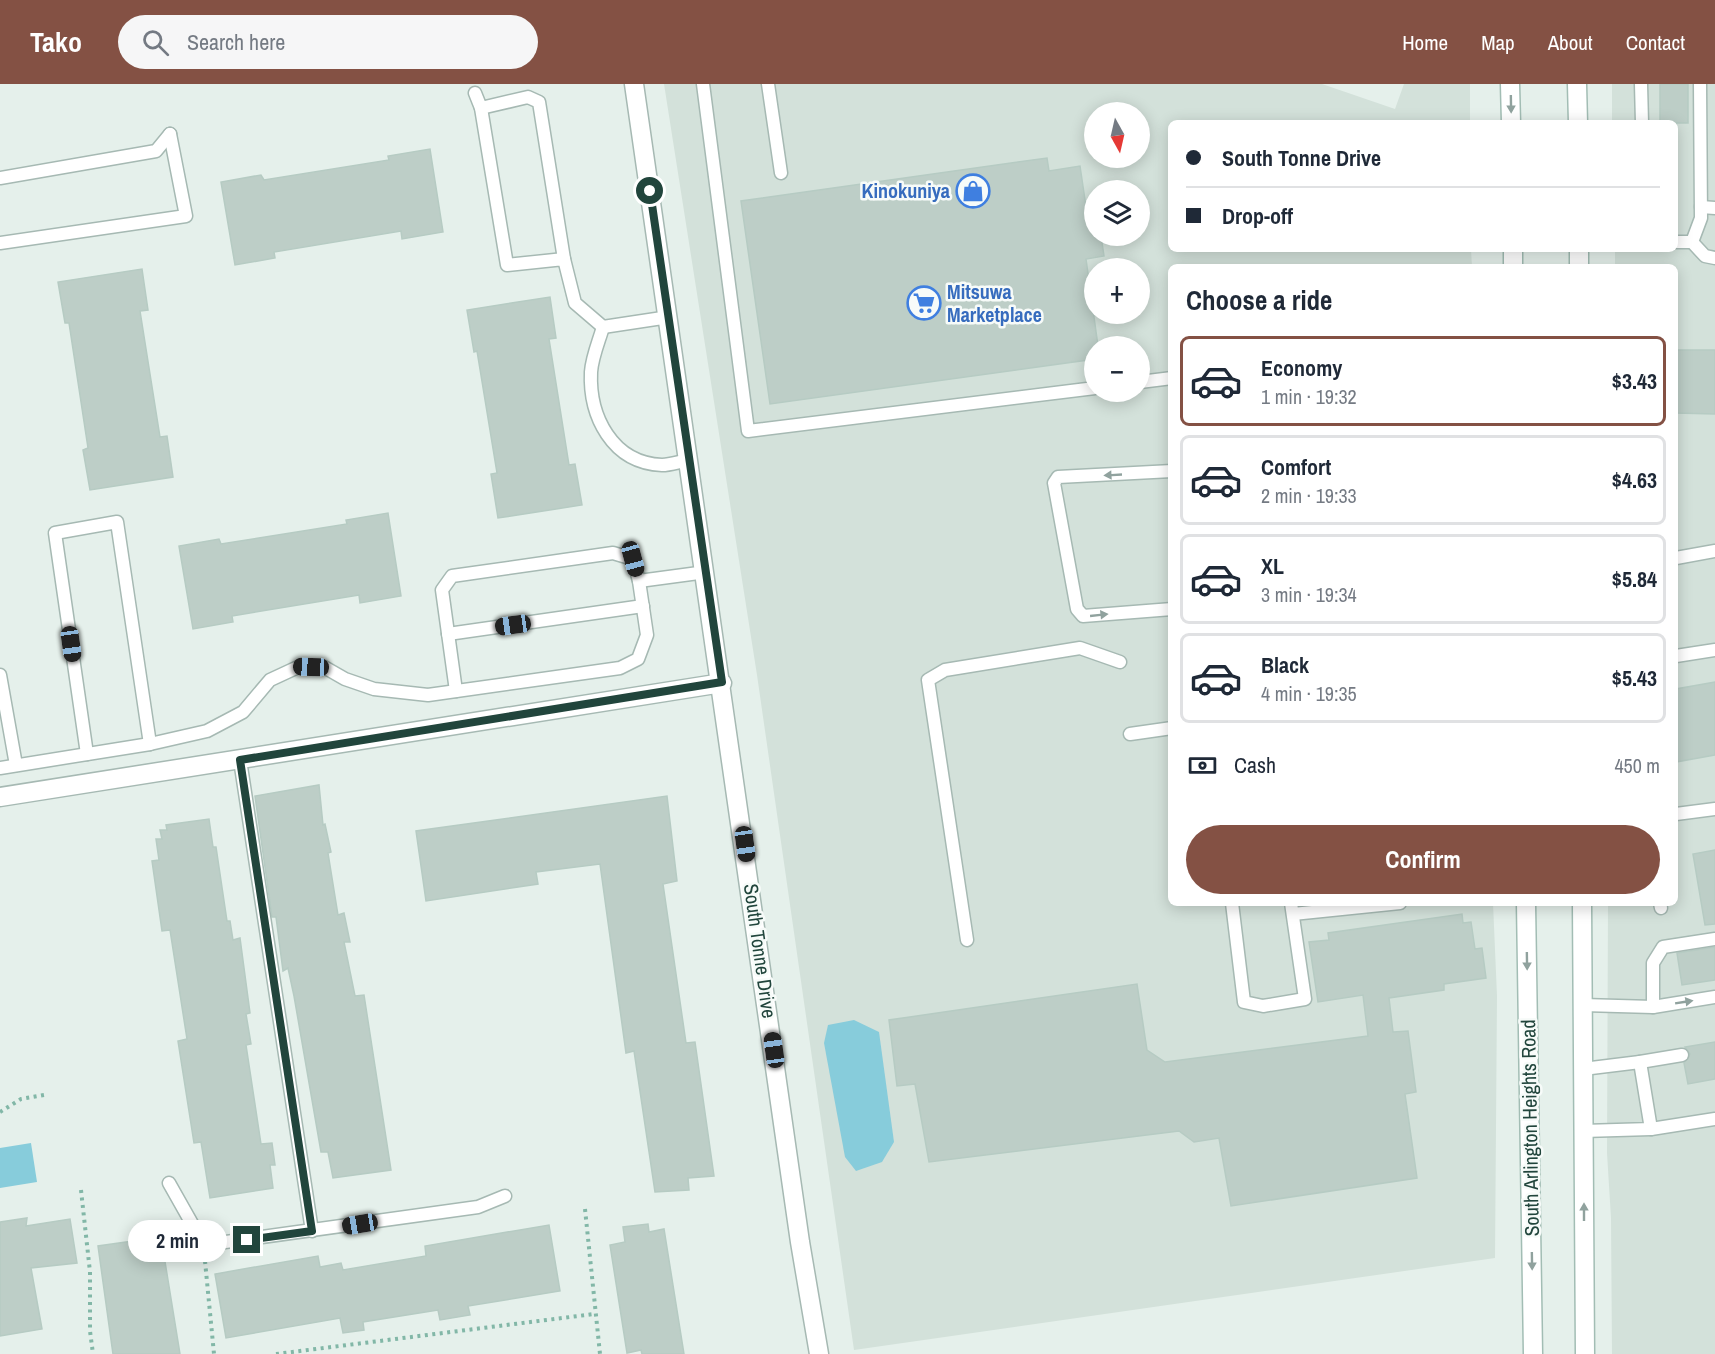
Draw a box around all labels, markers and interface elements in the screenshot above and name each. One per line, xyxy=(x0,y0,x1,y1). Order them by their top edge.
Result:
search box xyxy=(118,15,538,69)
text: Tako xyxy=(30,23,82,61)
icon: search xyxy=(139,26,172,59)
text: Search here xyxy=(187,27,285,57)
text: Home xyxy=(1402,28,1448,57)
text: Map xyxy=(1481,28,1515,57)
text: About xyxy=(1548,28,1593,57)
text: Contact xyxy=(1626,28,1685,57)
one-way arrow xyxy=(1506,94,1515,113)
north arrow xyxy=(1084,102,1150,168)
map controls xyxy=(1084,102,1150,402)
text: South Tonne Drive xyxy=(1222,143,1381,173)
shop icon: Kinokuniya xyxy=(955,173,991,209)
route start xyxy=(636,177,663,204)
place label: Kinokuniya xyxy=(862,177,950,204)
button: layers xyxy=(1084,180,1150,246)
text: Drop-off xyxy=(1222,201,1293,231)
button: + xyxy=(1084,258,1150,324)
place label: Mitsuwa Marketplace xyxy=(947,278,1042,328)
text: Choose a ride xyxy=(1186,282,1332,318)
supermarket icon: Mitsuwa Marketplace xyxy=(906,285,942,321)
button: − xyxy=(1084,336,1150,402)
text: Economy xyxy=(1261,353,1342,383)
icon: car xyxy=(1189,354,1243,408)
text: $3.43 xyxy=(1612,366,1657,396)
text: 1 min · 19:32 xyxy=(1261,383,1357,410)
text: Comfort xyxy=(1261,452,1331,482)
icon: car xyxy=(1189,453,1243,507)
text: $4.63 xyxy=(1612,465,1657,495)
one-way arrow xyxy=(1104,470,1123,479)
text: 2 min · 19:33 xyxy=(1261,482,1357,509)
car xyxy=(620,539,646,579)
text: XL xyxy=(1261,551,1284,581)
icon: car xyxy=(1189,552,1243,606)
text: $5.84 xyxy=(1612,564,1657,594)
text: 3 min · 19:34 xyxy=(1261,581,1357,608)
one-way arrow xyxy=(1090,610,1109,620)
car xyxy=(494,614,532,636)
car xyxy=(60,625,82,663)
text: Black xyxy=(1261,650,1309,680)
icon: car xyxy=(1189,651,1243,705)
car xyxy=(293,657,329,677)
text: $5.43 xyxy=(1612,663,1657,693)
text: 4 min · 19:35 xyxy=(1261,680,1357,707)
icon: cash xyxy=(1186,749,1219,782)
text: Cash xyxy=(1234,750,1276,780)
text: 450 m xyxy=(1614,752,1660,779)
car xyxy=(734,825,756,863)
button: Confirm xyxy=(1186,825,1660,894)
street label: South Tonne Drive xyxy=(738,882,783,1020)
one-way arrow xyxy=(1523,952,1532,971)
one-way arrow xyxy=(1675,997,1694,1006)
street label: South Arlington Heights Road xyxy=(1514,1019,1545,1237)
car xyxy=(763,1031,785,1069)
one-way arrow xyxy=(1579,1202,1589,1221)
car xyxy=(341,1212,379,1236)
callout: 2 min xyxy=(127,1219,226,1261)
route end xyxy=(233,1226,260,1253)
text: 2 min xyxy=(156,1227,199,1254)
one-way arrow xyxy=(1527,1252,1537,1271)

